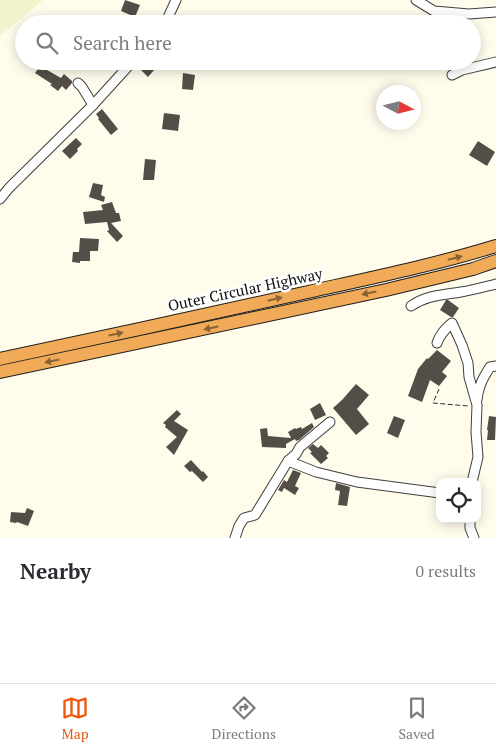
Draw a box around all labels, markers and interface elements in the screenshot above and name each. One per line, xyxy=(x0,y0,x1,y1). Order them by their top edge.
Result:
search box xyxy=(15,15,481,70)
icon: search xyxy=(33,29,61,57)
text: Search here xyxy=(73,30,172,55)
north arrow xyxy=(376,85,421,130)
one-way arrow xyxy=(448,254,463,262)
street label: Outer Circular Highway xyxy=(166,263,324,315)
one-way arrow xyxy=(362,289,377,297)
one-way arrow xyxy=(267,295,282,303)
one-way arrow xyxy=(202,324,218,332)
one-way arrow xyxy=(109,330,124,338)
one-way arrow xyxy=(43,358,59,366)
map controls xyxy=(436,478,481,523)
button: locate xyxy=(436,478,481,523)
text: Nearby xyxy=(20,557,91,585)
text: 0 results xyxy=(416,560,476,582)
tab: Map xyxy=(61,694,89,743)
tab: Directions xyxy=(212,694,276,743)
tab: Saved xyxy=(399,694,435,743)

